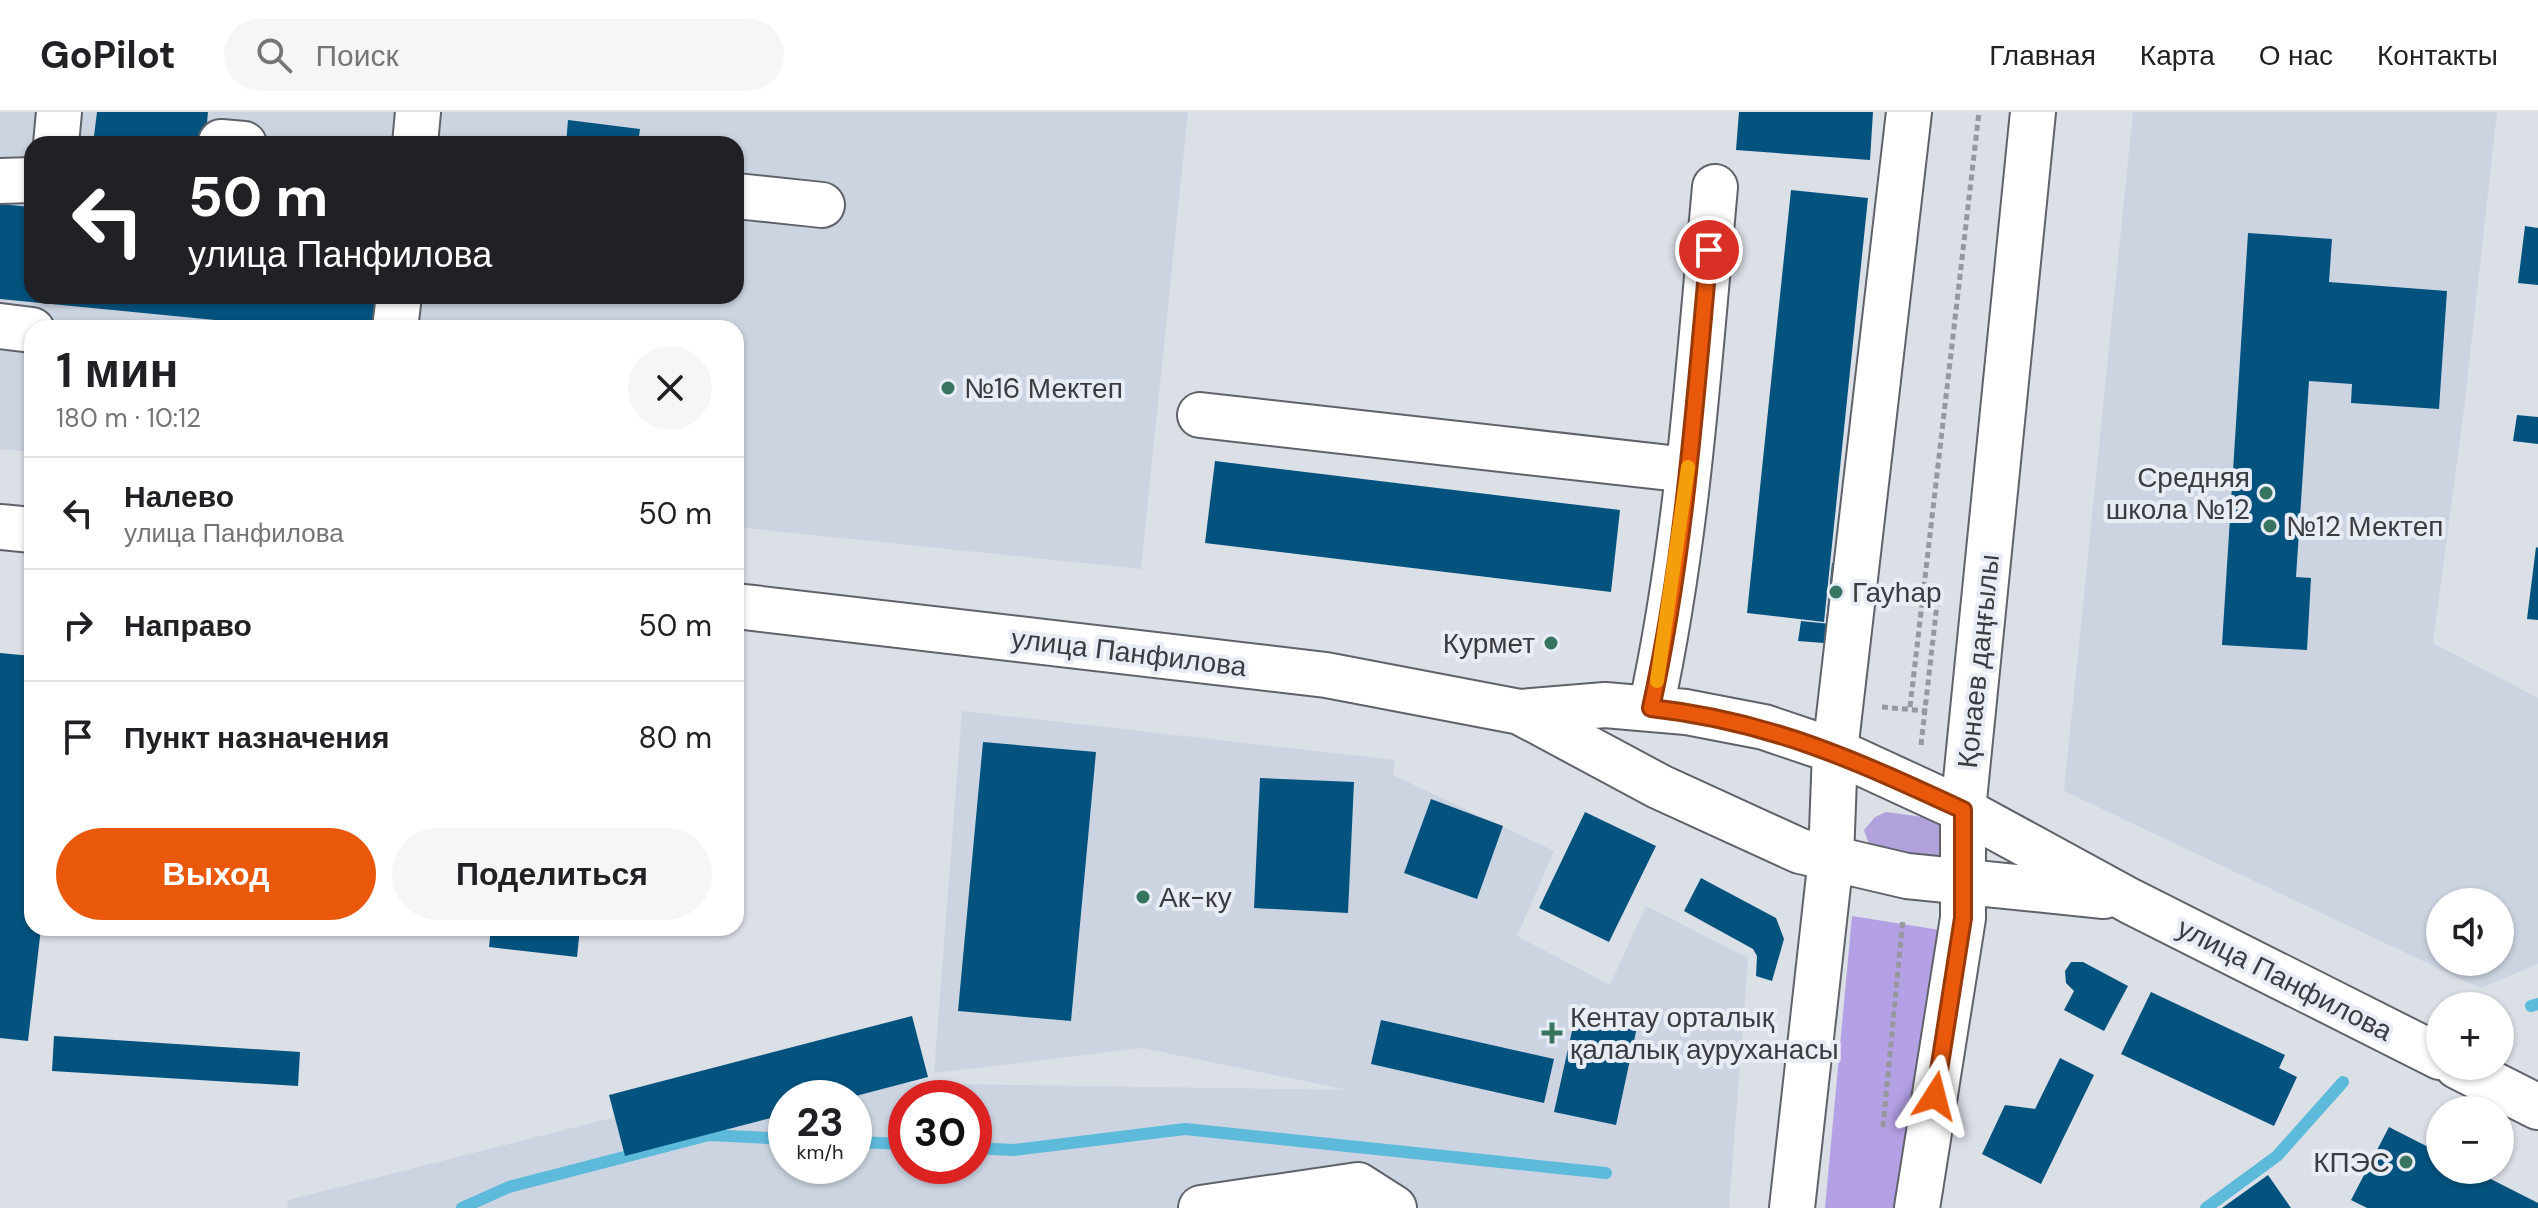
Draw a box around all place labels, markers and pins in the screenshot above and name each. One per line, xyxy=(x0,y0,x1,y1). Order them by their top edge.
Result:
pin xyxy=(1675,216,1743,284)
place label: №16 Мектеп xyxy=(964,370,1123,407)
marker: №16 Мектеп xyxy=(939,379,957,397)
place label: Средняя школа №12 xyxy=(2106,459,2250,528)
marker: Средняя школа №12 xyxy=(2257,484,2275,502)
place label: №12 Мектеп xyxy=(2286,508,2443,545)
marker: №12 Мектеп xyxy=(2261,517,2279,535)
place label: Гауһар xyxy=(1852,574,1942,611)
marker: Гауһар xyxy=(1827,583,1845,601)
place label: Курмет xyxy=(1443,625,1535,662)
marker: Курмет xyxy=(1542,634,1560,652)
place label: Ак-ку xyxy=(1159,879,1232,916)
marker: Ак-ку xyxy=(1134,888,1152,906)
place label: Кентау орталық қалалық ауруханасы xyxy=(1570,999,1839,1068)
marker: Кентау орталық қалалық ауруханасы xyxy=(1541,1022,1563,1044)
place label: КПЭС xyxy=(2313,1144,2390,1181)
marker: КПЭС xyxy=(2397,1153,2415,1171)

